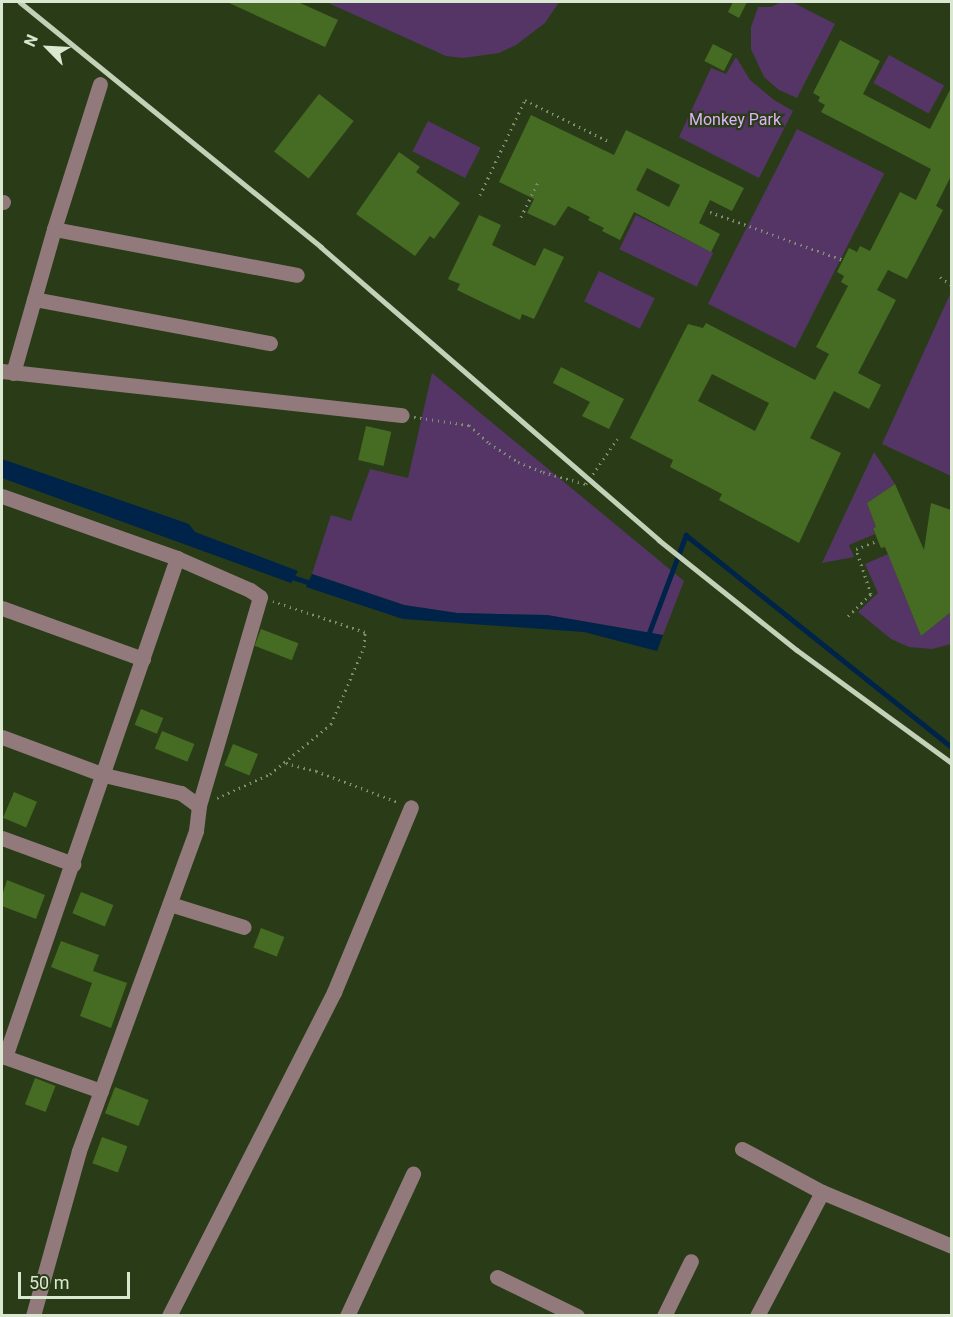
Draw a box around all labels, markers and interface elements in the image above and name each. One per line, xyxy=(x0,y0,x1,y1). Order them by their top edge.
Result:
north arrow xyxy=(18,18,78,78)
text: N xyxy=(20,31,42,50)
park label: Monkey Park xyxy=(689,110,781,130)
scale bar xyxy=(21,1260,134,1298)
text: 50 m xyxy=(29,1272,69,1293)

